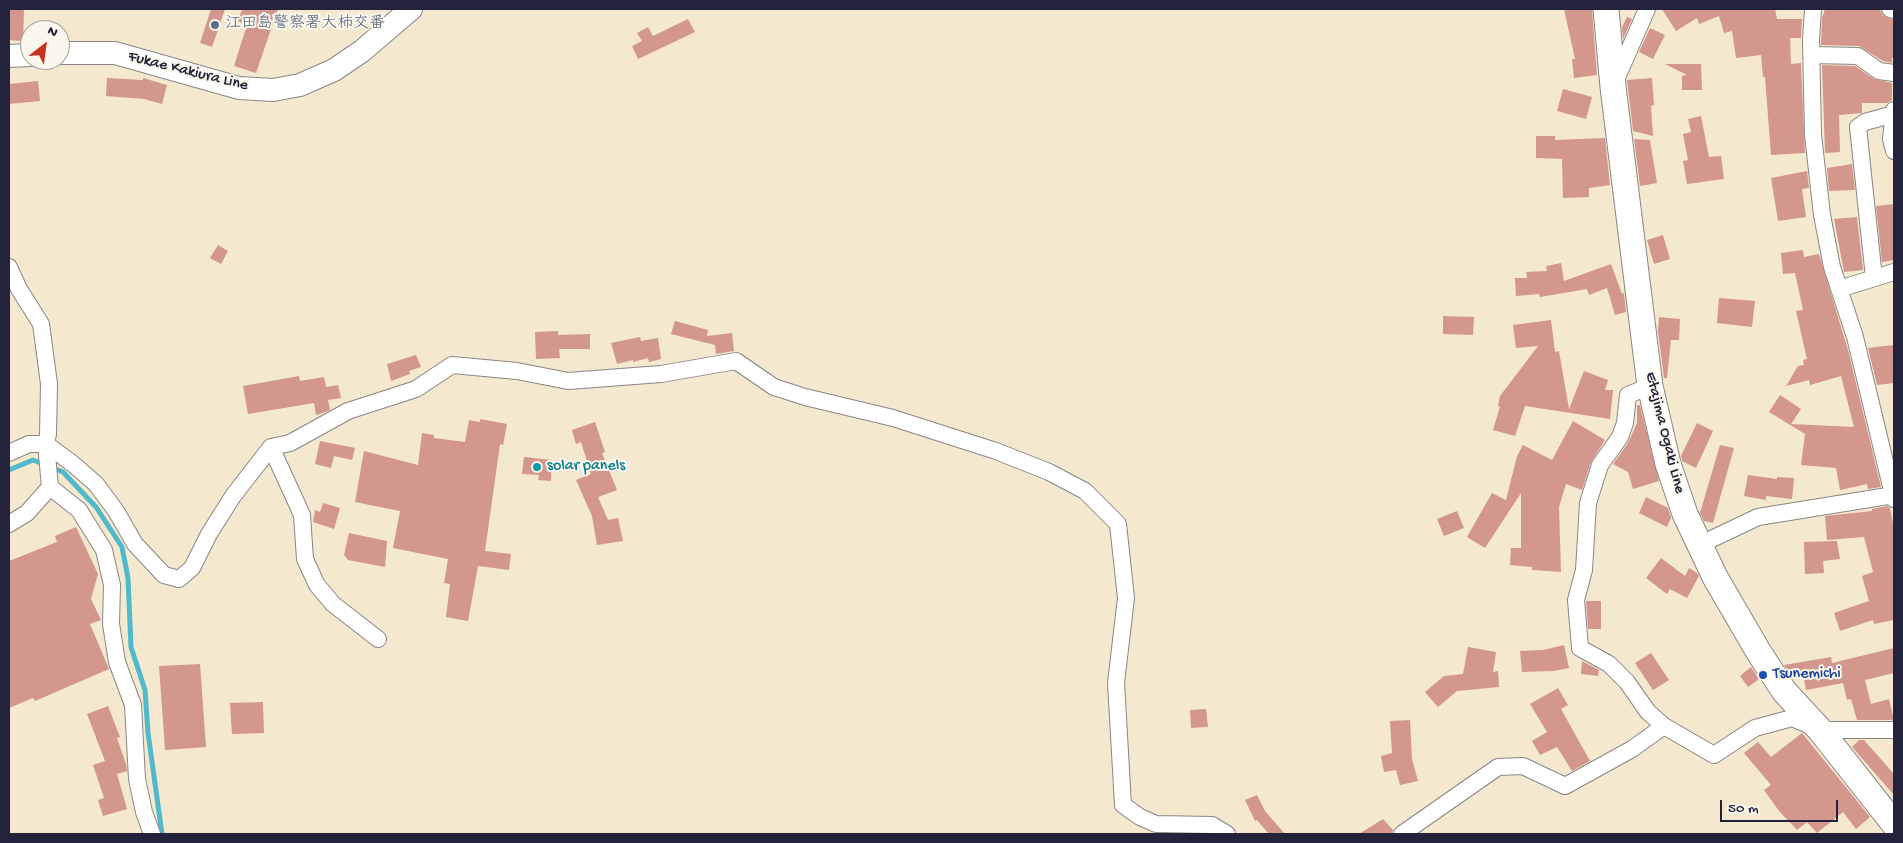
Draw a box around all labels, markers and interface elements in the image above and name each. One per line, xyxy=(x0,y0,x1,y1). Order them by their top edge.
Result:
place label: 江田島警察署大柿交番 xyxy=(225,15,385,35)
marker: 江田島警察署大柿交番 xyxy=(209,19,221,31)
north arrow xyxy=(20,20,70,70)
text: N xyxy=(44,23,60,42)
street label: Fukae Kakiura Line xyxy=(126,48,250,96)
street label: Etajima Ogaki Line xyxy=(1640,370,1688,496)
place label: solar panels xyxy=(547,457,625,477)
marker: solar panels xyxy=(531,461,543,473)
place label: Tsunemichi xyxy=(1773,665,1841,685)
marker: Tsunemichi xyxy=(1757,669,1769,681)
scale bar xyxy=(1723,790,1840,822)
text: 50 m xyxy=(1728,800,1759,818)

